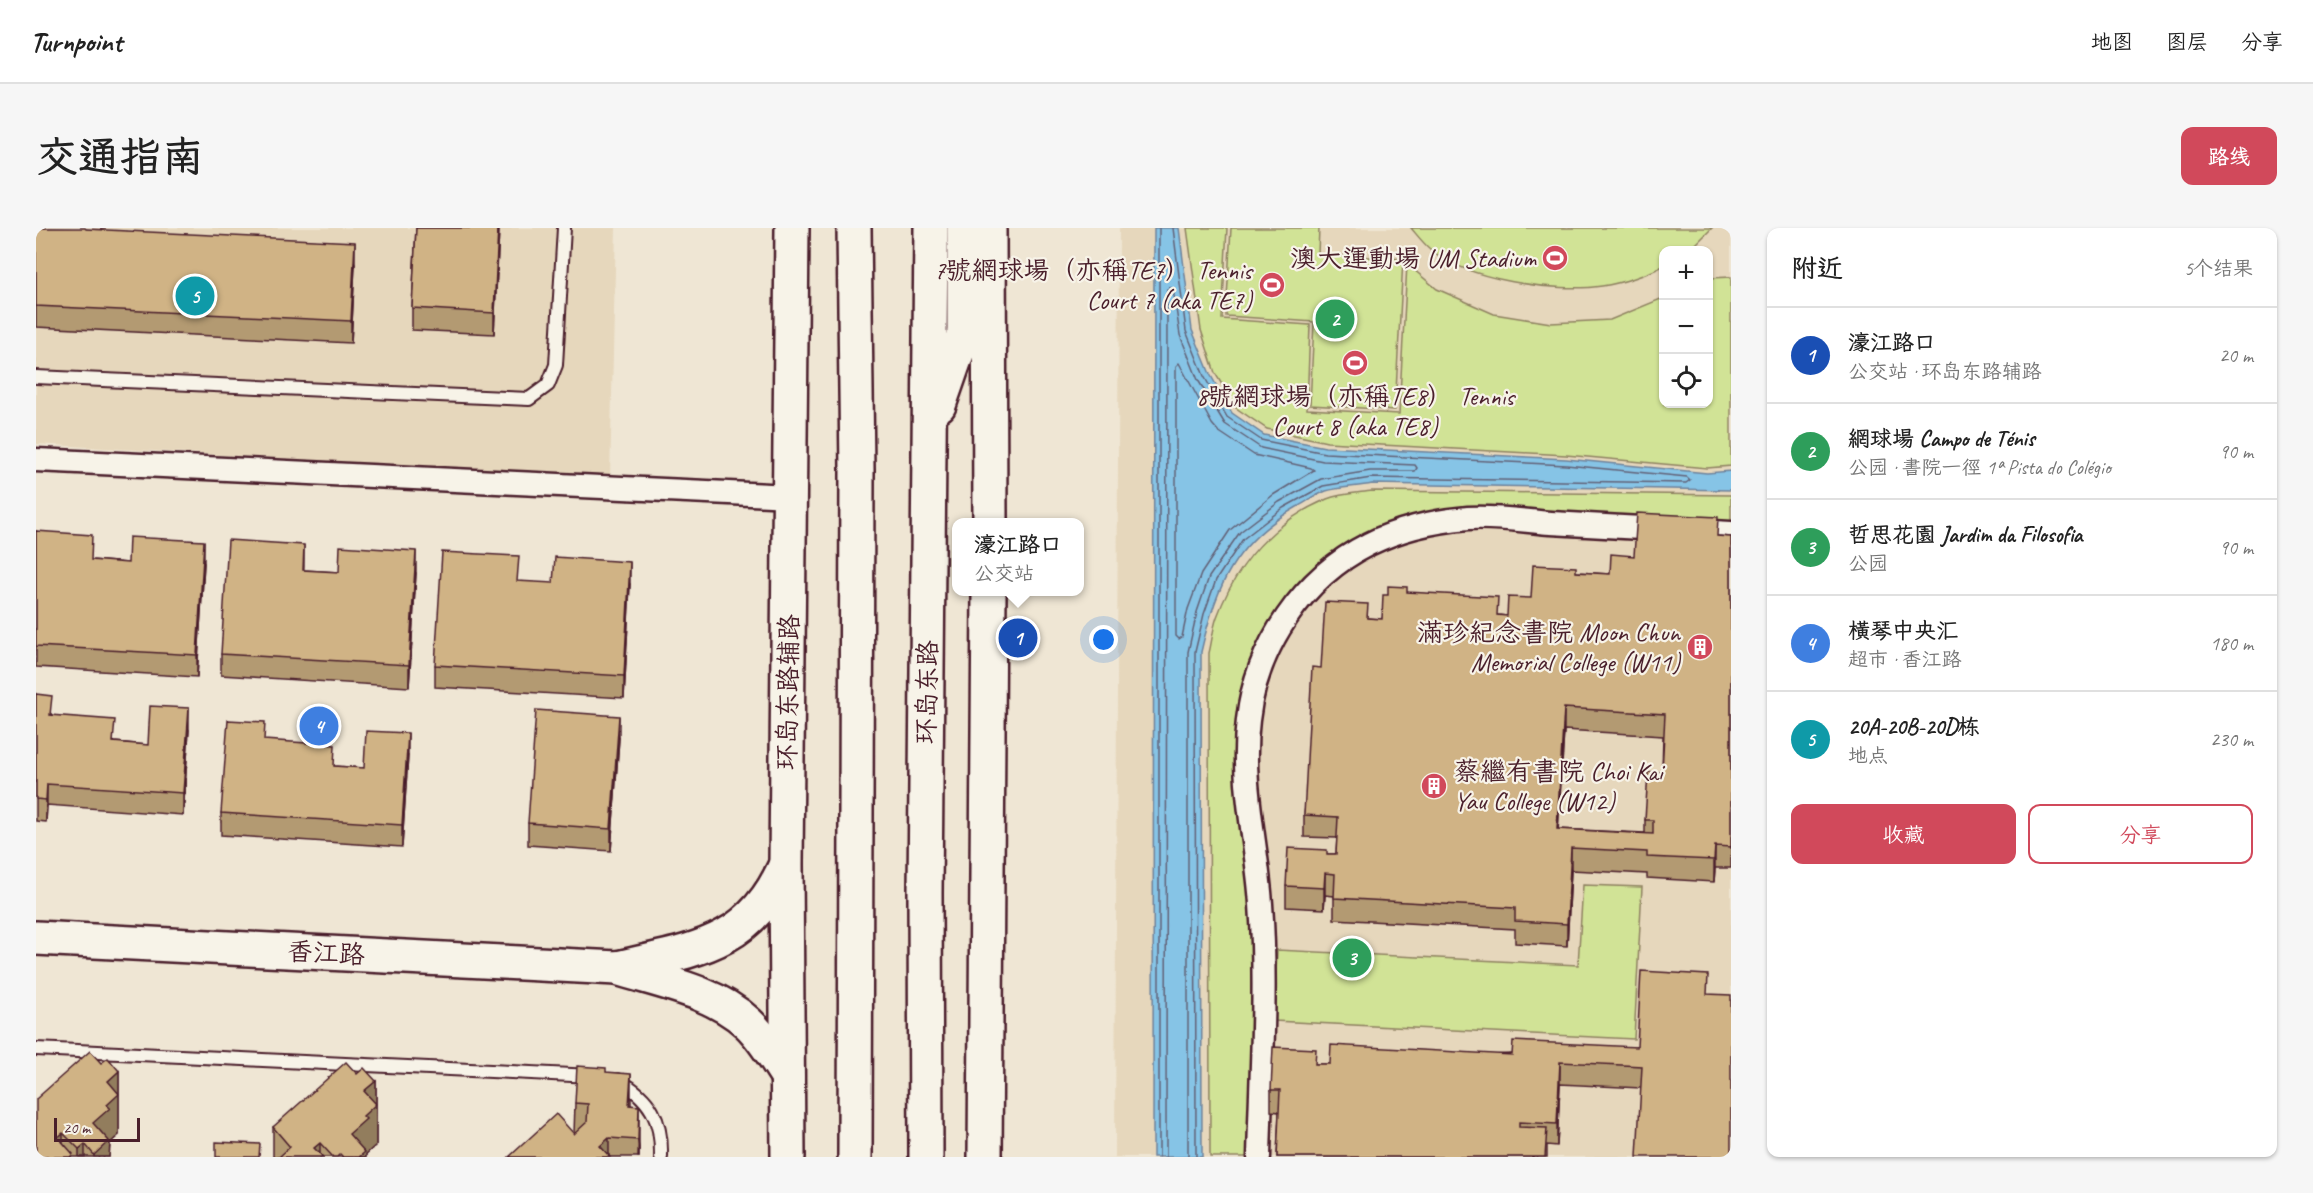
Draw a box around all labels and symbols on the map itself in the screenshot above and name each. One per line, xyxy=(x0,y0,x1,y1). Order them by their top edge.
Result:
place label: 澳大運動場 UM Stadium xyxy=(1290,242,1537,275)
sports icon: 澳大運動場 UM Stadium xyxy=(1540,243,1570,273)
place label: 7號網球場（亦稱TE7） Tennis Court 7 (aka TE7) xyxy=(934,254,1254,317)
sports icon: 7號網球場（亦稱TE7） Tennis Court 7 (aka TE7) xyxy=(1257,270,1287,300)
pin: 5 xyxy=(176,274,214,318)
pin: 2 xyxy=(1316,296,1354,341)
sports icon: 8號網球場（亦稱TE8） Tennis Court 8 (aka TE8) xyxy=(1340,348,1370,378)
place label: 8號網球場（亦稱TE8） Tennis Court 8 (aka TE8) xyxy=(1196,380,1516,443)
street label: 环岛东路辅路 xyxy=(770,614,806,770)
pin: 1 xyxy=(998,616,1038,660)
place label: 滿珍紀念書院 Moon Chun Memorial College (W11) xyxy=(1417,616,1681,679)
your location xyxy=(1089,625,1118,654)
building icon: 滿珍紀念書院 Moon Chun Memorial College (W11) xyxy=(1685,632,1715,662)
street label: 环岛东路 xyxy=(910,640,944,744)
pin: 4 xyxy=(300,704,338,748)
place label: 蔡繼有書院 Choi Kai Yau College (W12) xyxy=(1454,755,1666,818)
building icon: 蔡繼有書院 Choi Kai Yau College (W12) xyxy=(1419,771,1449,801)
street label: 香江路 xyxy=(286,934,366,972)
pin: 3 xyxy=(1332,936,1372,980)
scale bar xyxy=(54,1115,140,1142)

